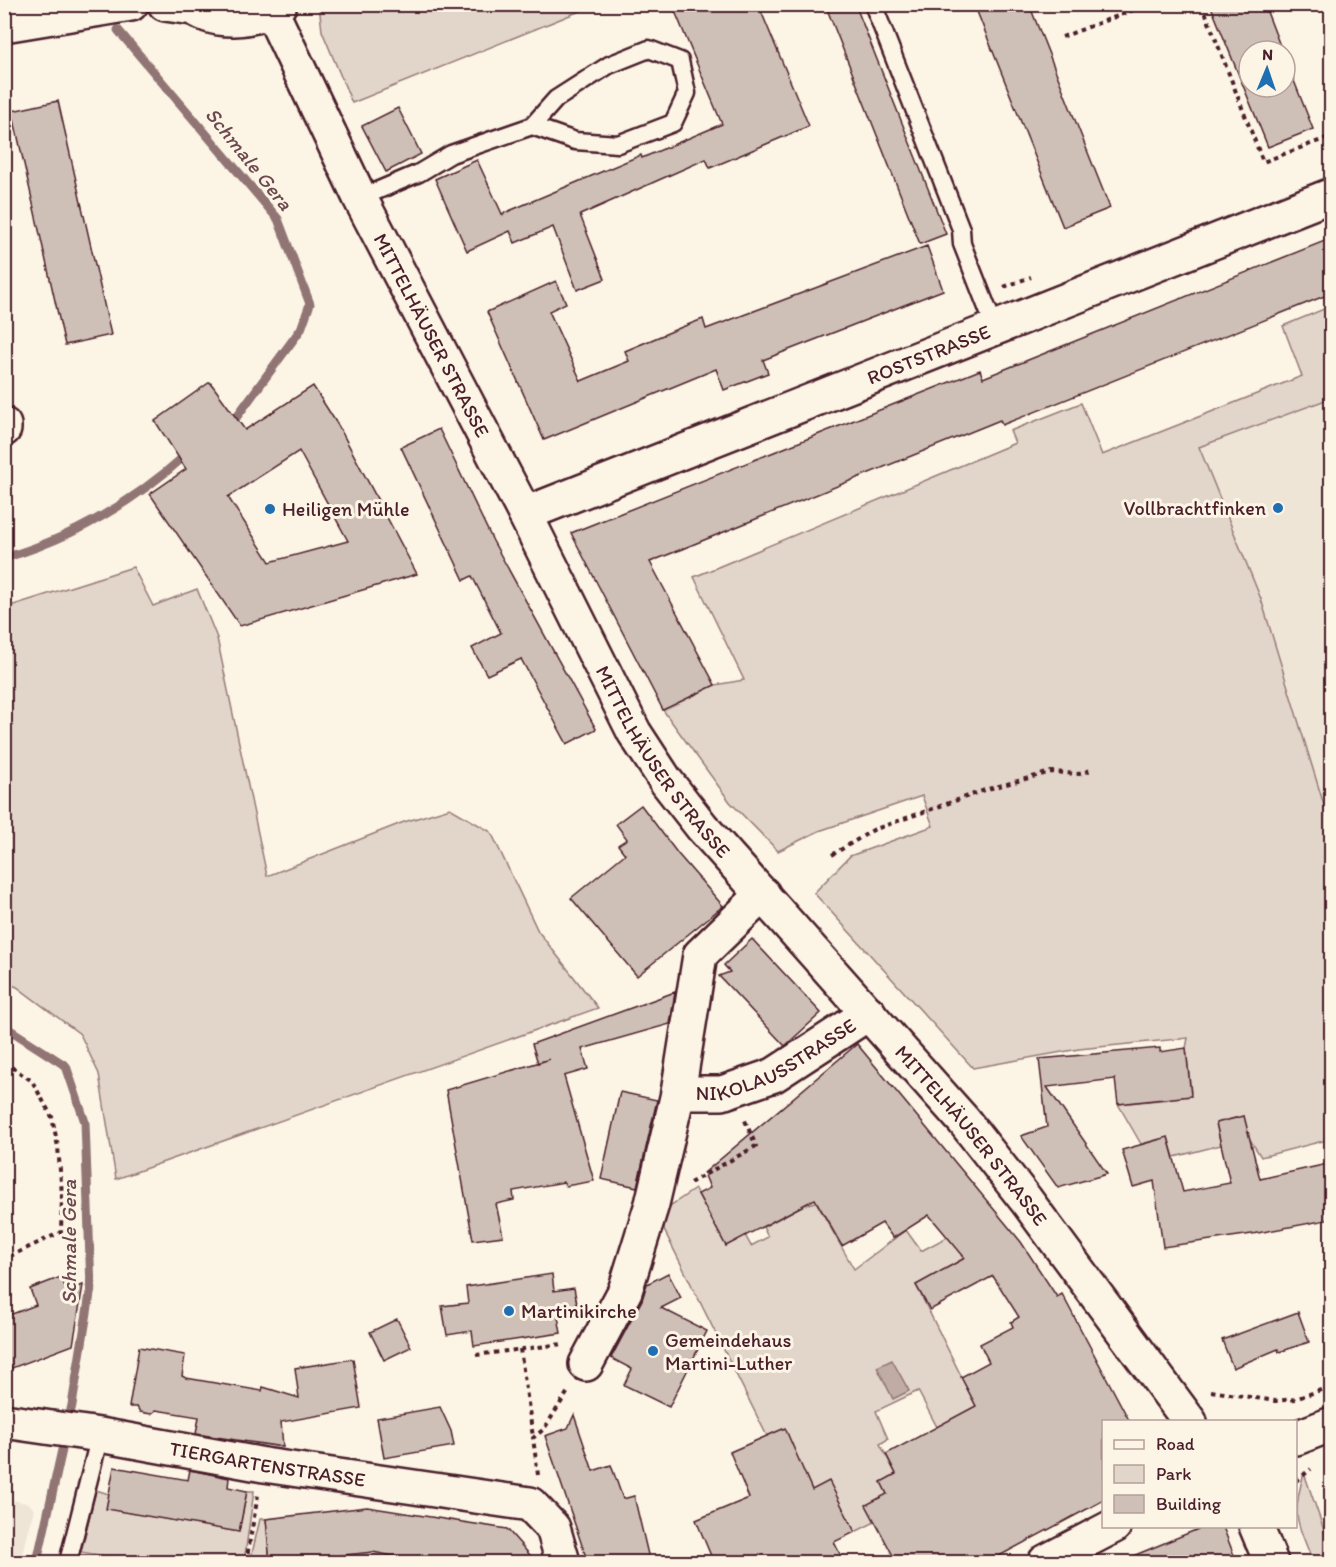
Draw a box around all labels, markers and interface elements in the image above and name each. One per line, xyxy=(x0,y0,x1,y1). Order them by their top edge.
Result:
north arrow xyxy=(1237,39,1297,99)
text: N xyxy=(1262,45,1273,64)
water label: Schmale Gera xyxy=(200,102,299,215)
street label: MITTELHÄUSER STRASSE xyxy=(369,229,495,441)
street label: ROSTSTRASSE xyxy=(864,319,994,390)
place label: Vollbrachtfinken xyxy=(1123,496,1266,520)
place label: Heiligen Mühle xyxy=(282,497,410,521)
marker: Vollbrachtfinken xyxy=(1271,501,1285,515)
marker: Heiligen Mühle xyxy=(263,502,277,516)
street label: MITTELHÄUSER STRASSE xyxy=(591,661,736,863)
street label: NIKOLAUSSTRASSE xyxy=(696,1013,860,1106)
street label: MITTELHÄUSER STRASSE xyxy=(890,1040,1053,1230)
water label: Schmale Gera xyxy=(56,1179,81,1305)
place label: Martinikirche xyxy=(521,1299,637,1323)
marker: Martinikirche xyxy=(502,1304,516,1318)
place label: Gemeindehaus Martini-Luther xyxy=(665,1328,792,1375)
marker: Gemeindehaus Martini-Luther xyxy=(646,1344,660,1358)
legend xyxy=(1102,1420,1297,1528)
text: Road xyxy=(1156,1433,1195,1455)
street label: TIERGARTENSTRASSE xyxy=(168,1436,367,1492)
text: Park xyxy=(1156,1463,1191,1485)
text: Building xyxy=(1156,1493,1222,1515)

